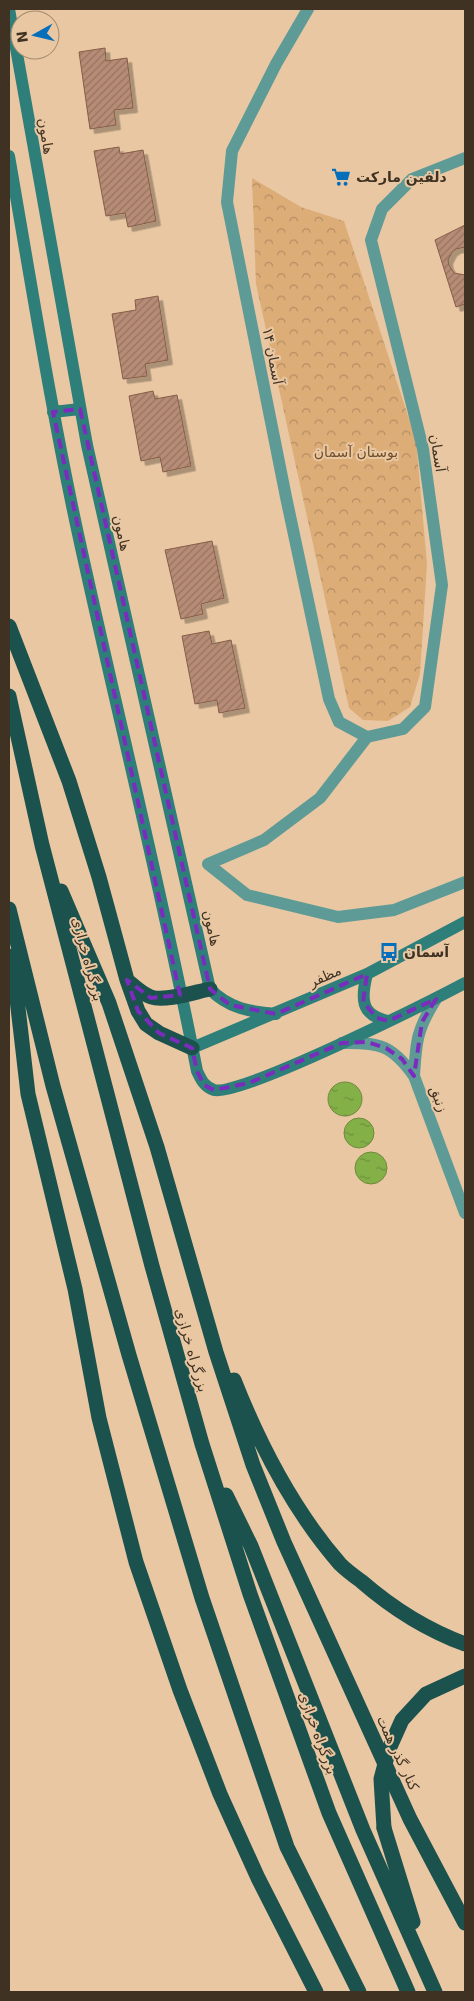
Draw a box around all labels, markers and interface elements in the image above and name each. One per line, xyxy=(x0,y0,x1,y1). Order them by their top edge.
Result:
north arrow xyxy=(10,10,60,60)
text: N xyxy=(13,30,31,44)
street label: هامون xyxy=(34,117,57,156)
supermarket icon: دلفین مارکت xyxy=(330,166,352,188)
place label: دلفین مارکت xyxy=(356,169,447,186)
street label: آسمان ۱۴ xyxy=(260,326,287,387)
street label: آسمان xyxy=(427,433,449,474)
park label: بوستان آسمان xyxy=(314,444,398,461)
street label: هامون xyxy=(109,513,134,553)
street label: هامون xyxy=(199,908,224,948)
street label: بزرگراه خرازی xyxy=(68,915,107,1003)
bus stop icon: آسمان xyxy=(378,941,400,963)
place label: آسمان xyxy=(404,943,450,960)
street label: مظفر xyxy=(305,962,344,992)
street label: زنبق xyxy=(426,1084,451,1115)
street label: بزرگراه خرازی xyxy=(171,1306,212,1394)
street label: بزرگراه خرازی xyxy=(295,1690,340,1777)
street label: کنار گذر همت xyxy=(373,1713,422,1794)

